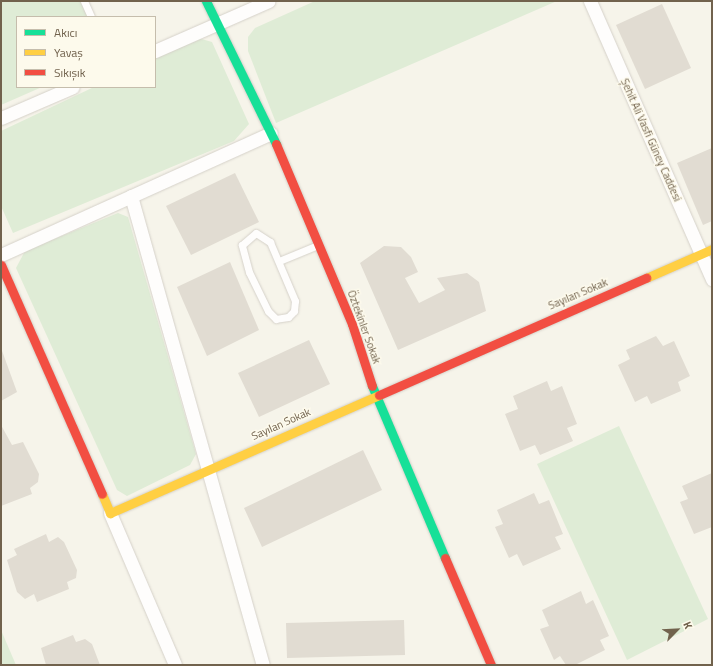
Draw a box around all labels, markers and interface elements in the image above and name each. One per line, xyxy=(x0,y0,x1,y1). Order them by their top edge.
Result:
legend xyxy=(16,16,156,88)
text: Akıcı xyxy=(54,23,77,42)
text: Yavaş xyxy=(54,43,83,62)
text: Sıkışık xyxy=(54,63,85,82)
street label: Şehit Ali Vasfi Güney Caddesi xyxy=(618,76,684,204)
street label: Sayılan Sokak xyxy=(546,276,610,312)
street label: Öztekinler Sokak xyxy=(345,288,383,366)
street label: Sayılan Sokak xyxy=(249,405,313,443)
north arrow xyxy=(657,610,697,650)
text: K xyxy=(679,619,697,631)

